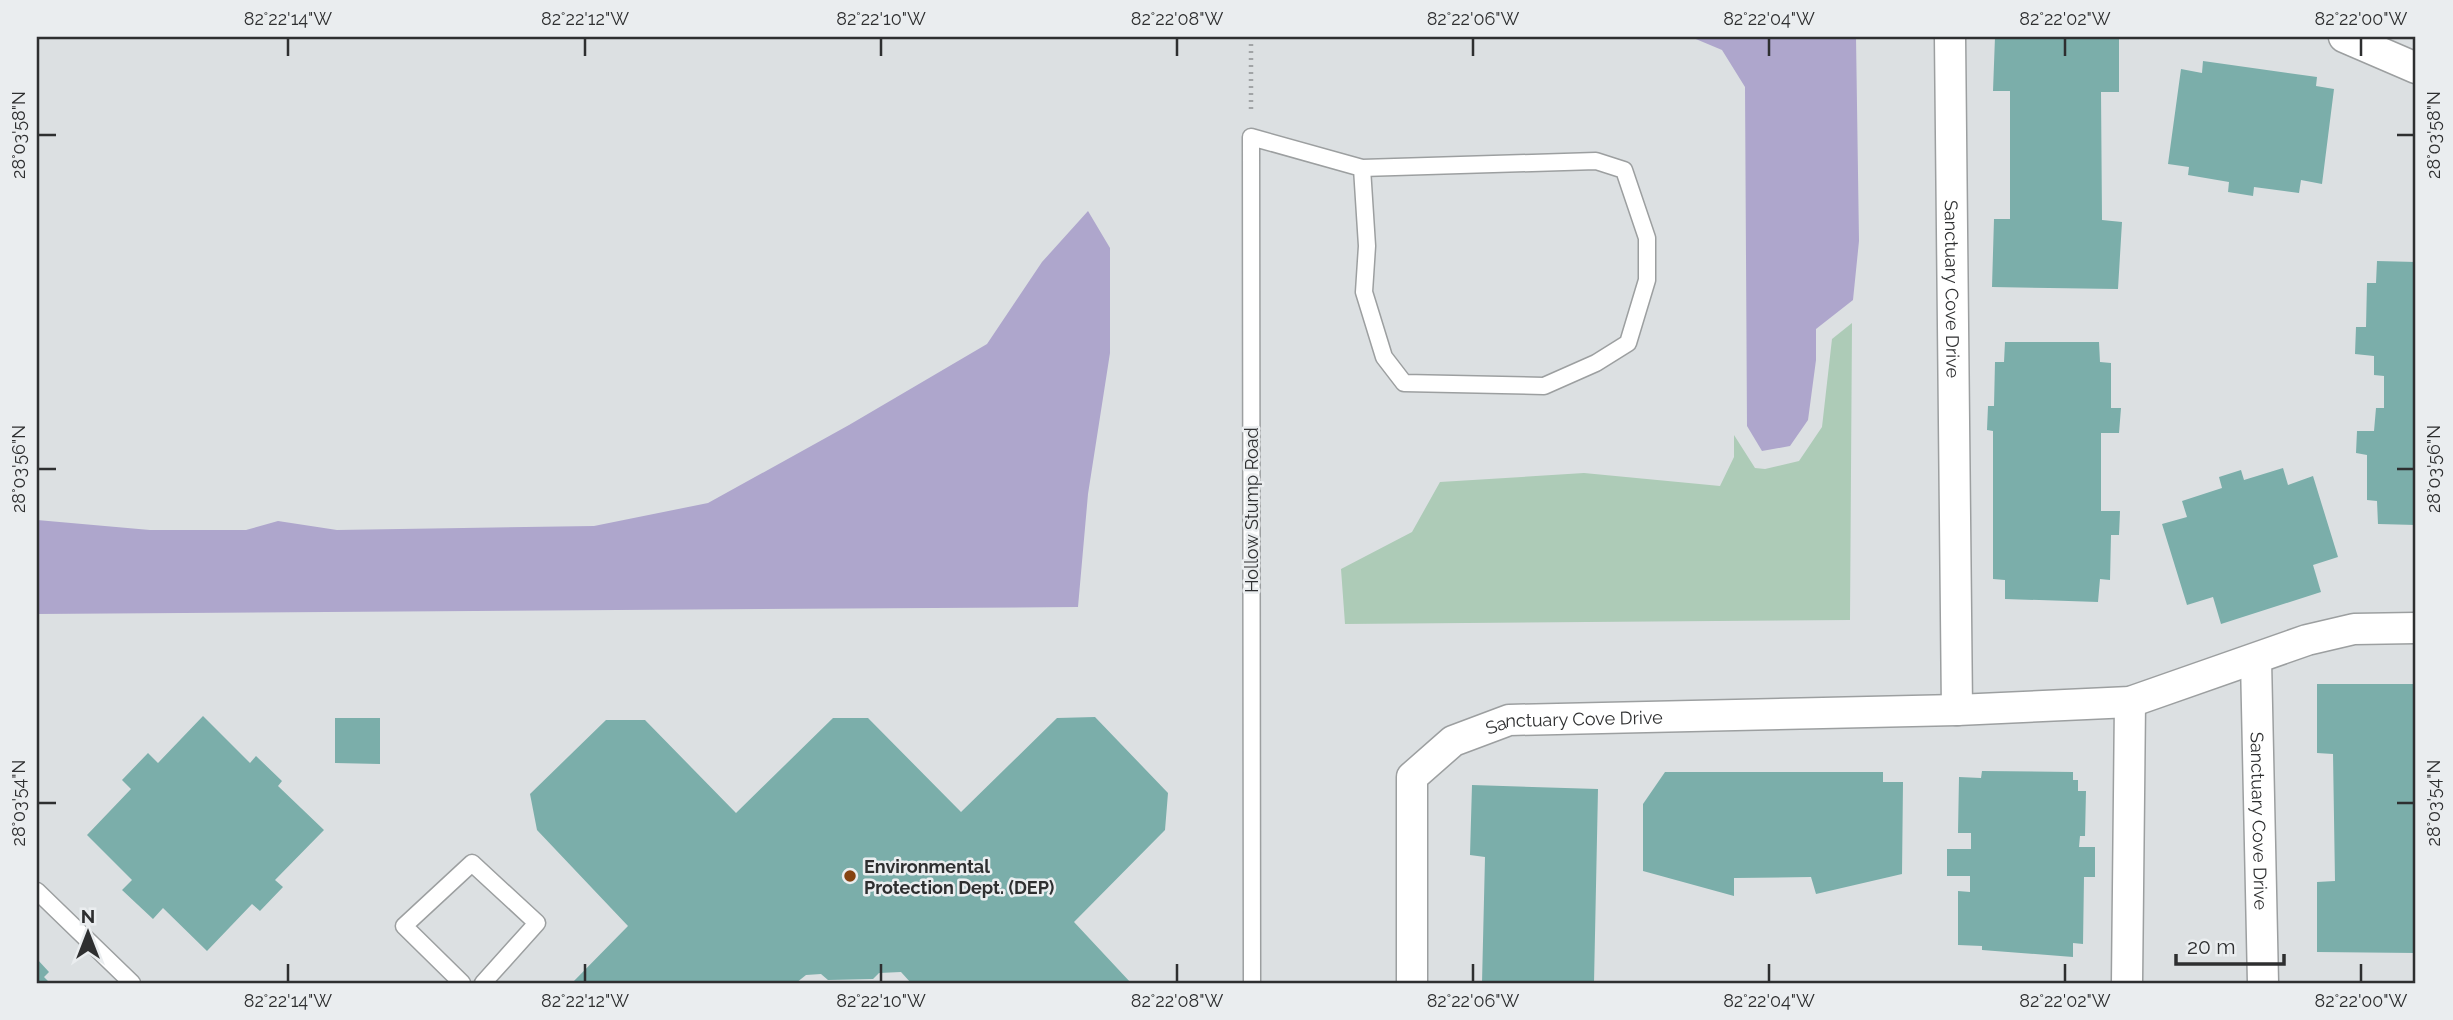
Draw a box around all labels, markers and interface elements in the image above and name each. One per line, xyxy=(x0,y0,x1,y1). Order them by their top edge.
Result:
text: 82°22'14"W xyxy=(244,8,332,29)
text: 82°22'12"W xyxy=(541,8,629,29)
text: 82°22'10"W xyxy=(836,8,926,29)
text: 82°22'08"W xyxy=(1131,8,1223,29)
text: 82°22'06"W xyxy=(1427,8,1520,29)
text: 82°22'04"W xyxy=(1723,8,1815,29)
text: 82°22'02"W xyxy=(2019,8,2111,29)
text: 82°22'00"W xyxy=(2315,8,2408,29)
text: 28°03'58"N xyxy=(8,91,29,179)
text: 28°03'58"N xyxy=(2423,91,2444,179)
street label: Sanctuary Cove Drive xyxy=(1941,200,1964,379)
text: 28°03'56"N xyxy=(8,425,29,513)
text: 28°03'56"N xyxy=(2423,425,2444,513)
street label: Hollow Stump Road xyxy=(1241,427,1262,593)
street label: Sanctuary Cove Drive xyxy=(1482,706,1663,738)
street label: Sanctuary Cove Drive xyxy=(2247,732,2272,911)
text: 28°03'54"N xyxy=(8,760,29,846)
text: 28°03'54"N xyxy=(2423,760,2444,846)
place label: Environmental Protection Dept. (DEP) xyxy=(864,856,1054,898)
marker: Environmental Protection Dept. (DEP) xyxy=(842,868,858,884)
north arrow xyxy=(52,898,122,968)
text: N xyxy=(81,905,95,927)
scale bar xyxy=(2176,922,2285,966)
text: 20 m xyxy=(2187,934,2235,959)
text: 82°22'14"W xyxy=(244,990,332,1011)
text: 82°22'12"W xyxy=(541,990,629,1011)
text: 82°22'10"W xyxy=(836,990,926,1011)
text: 82°22'08"W xyxy=(1131,990,1223,1011)
text: 82°22'06"W xyxy=(1427,990,1520,1011)
text: 82°22'04"W xyxy=(1723,990,1815,1011)
text: 82°22'02"W xyxy=(2019,990,2111,1011)
text: 82°22'00"W xyxy=(2315,990,2408,1011)

